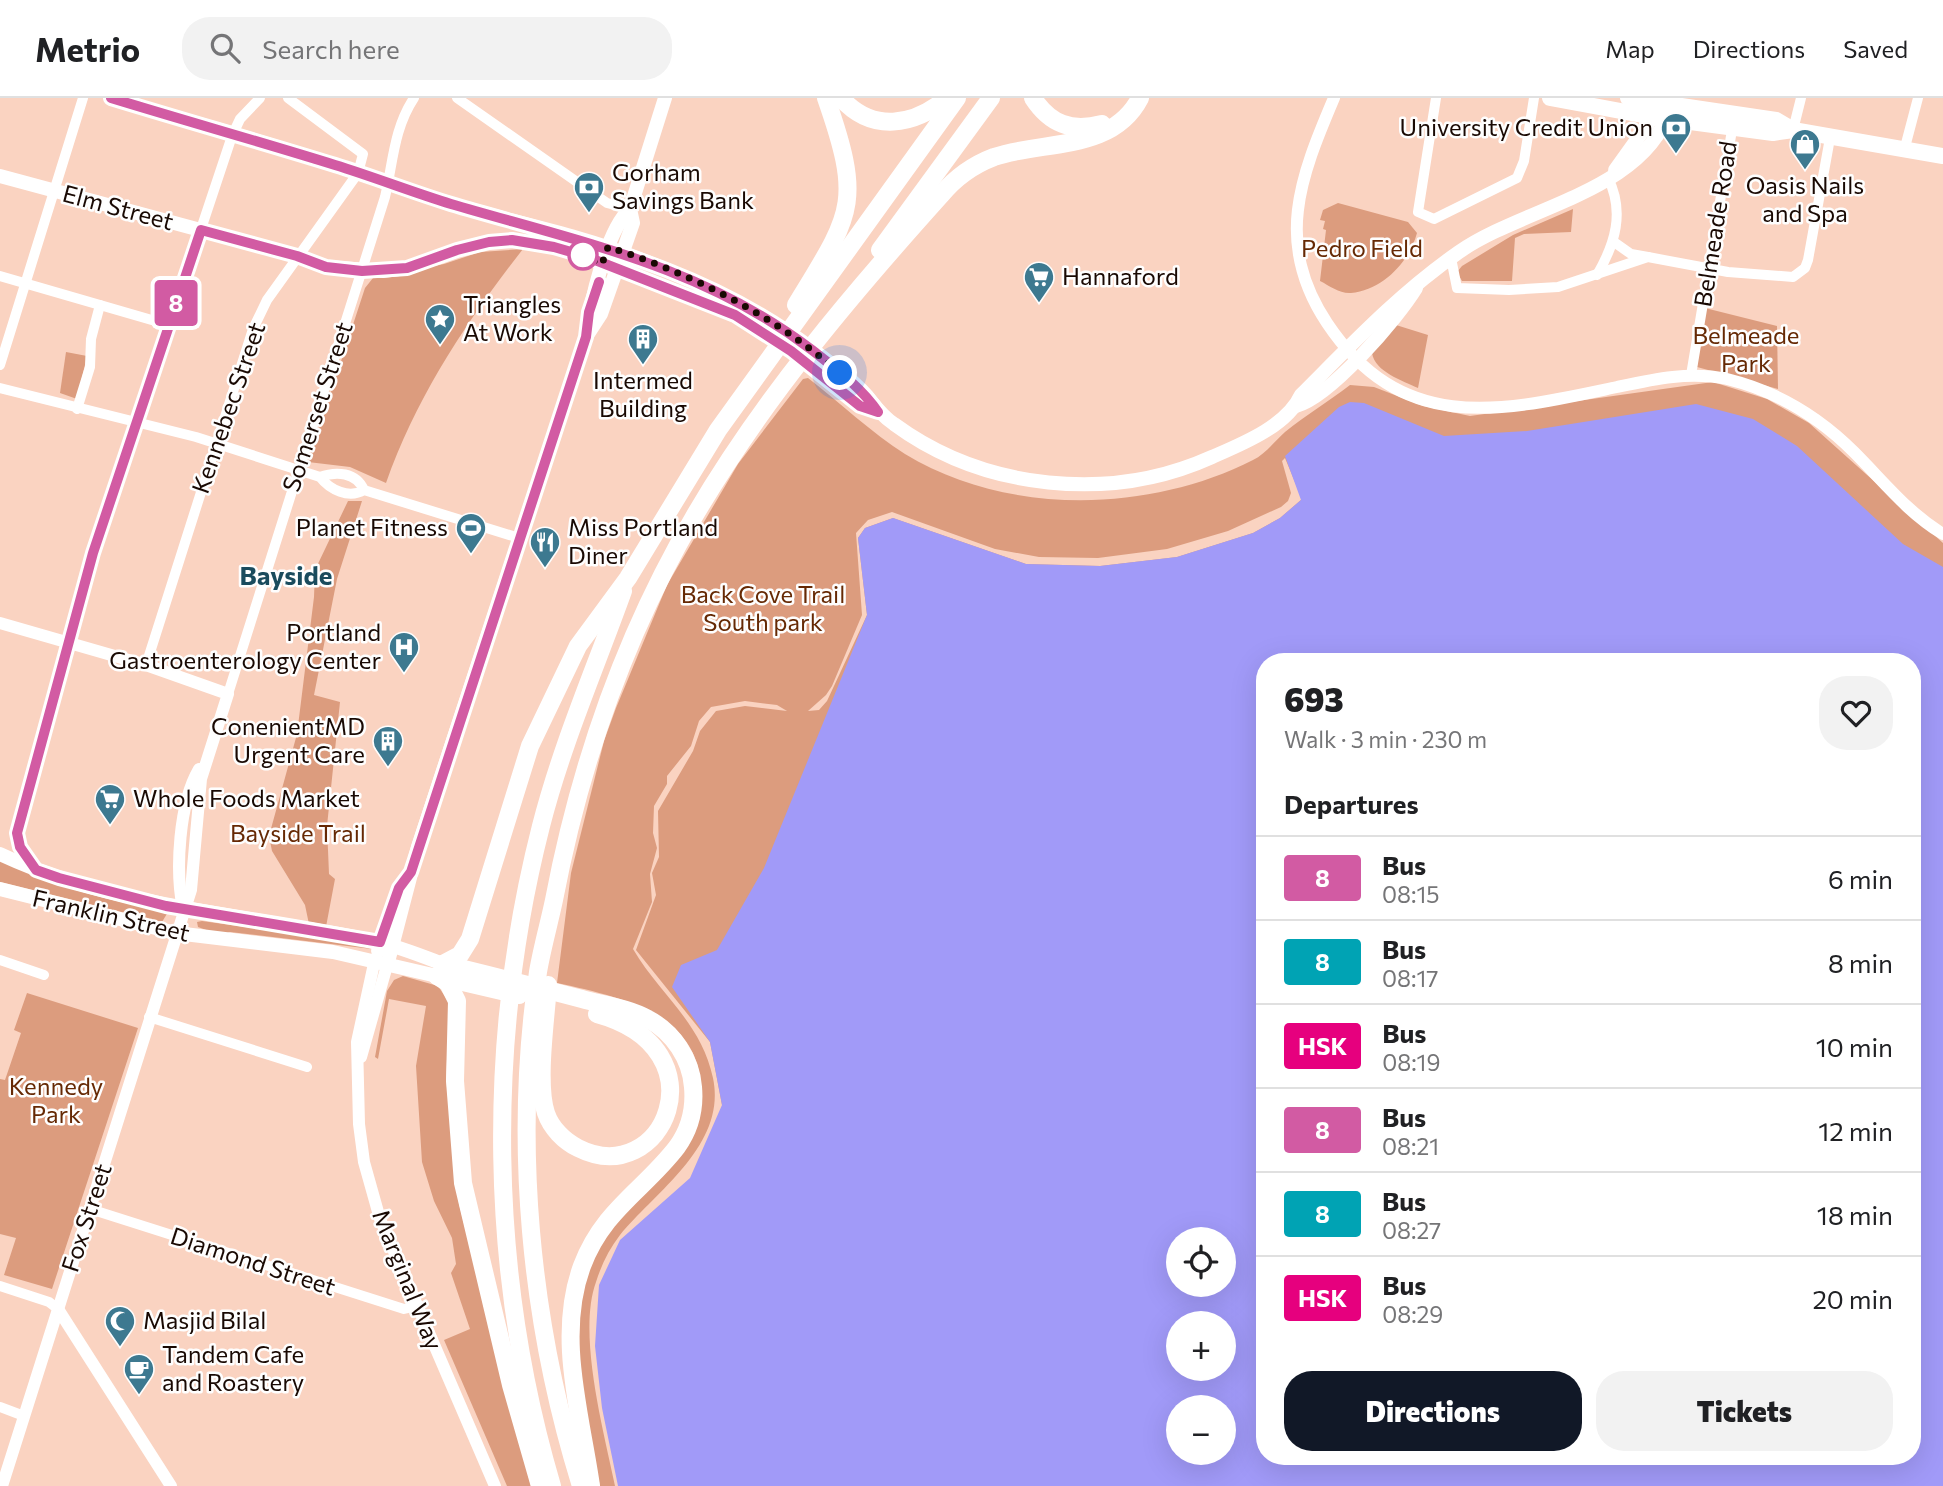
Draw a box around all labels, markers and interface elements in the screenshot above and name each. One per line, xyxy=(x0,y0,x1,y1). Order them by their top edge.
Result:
search box xyxy=(182,17,672,80)
text: Metrio xyxy=(35,28,140,69)
icon: search xyxy=(206,29,244,67)
text: Search here xyxy=(262,33,400,64)
text: Map xyxy=(1605,34,1655,63)
text: Directions xyxy=(1693,34,1805,63)
text: Saved xyxy=(1843,34,1908,63)
bank icon: University Credit Union xyxy=(1659,111,1693,155)
place label: University Credit Union xyxy=(1400,112,1653,141)
shop icon: Oasis Nails and Spa xyxy=(1788,127,1822,171)
street label: Belmeade Road xyxy=(1687,139,1742,309)
place label: Gorham Savings Bank xyxy=(612,157,754,214)
bank icon: Gorham Savings Bank xyxy=(572,170,606,214)
place label: Oasis Nails and Spa xyxy=(1746,170,1864,227)
street label: Elm Street xyxy=(60,178,177,235)
park label: Pedro Field xyxy=(1301,233,1423,262)
unlabelled marker xyxy=(568,240,598,270)
supermarket icon: Hannaford xyxy=(1022,260,1056,304)
place label: Hannaford xyxy=(1062,261,1179,290)
line badge: 8 xyxy=(153,280,199,326)
text: 8 xyxy=(169,288,183,317)
place label: Triangles At Work xyxy=(463,289,561,346)
place icon: Triangles At Work xyxy=(423,302,457,346)
street label: Kennebec Street xyxy=(185,318,271,497)
street label: Somerset Street xyxy=(275,318,358,495)
park label: Belmeade Park xyxy=(1693,320,1799,377)
building icon: Intermed Building xyxy=(626,322,660,366)
your location xyxy=(822,355,857,390)
place label: Intermed Building xyxy=(593,365,693,422)
sports icon: Planet Fitness xyxy=(454,511,488,555)
place label: Planet Fitness xyxy=(296,512,448,541)
place label: Miss Portland Diner xyxy=(568,512,718,569)
restaurant icon: Miss Portland Diner xyxy=(528,525,562,569)
district label: Bayside xyxy=(240,559,332,590)
park label: Back Cove Trail South park xyxy=(681,579,845,636)
place label: Portland Gastroenterology Center xyxy=(109,617,381,674)
hospital icon: Portland Gastroenterology Center xyxy=(387,630,421,674)
button: heart xyxy=(1819,676,1893,750)
text: 693 xyxy=(1284,678,1344,719)
place label: ConenientMD Urgent Care xyxy=(211,711,365,768)
building icon: ConenientMD Urgent Care xyxy=(371,724,405,768)
text: Walk · 3 min · 230 m xyxy=(1284,725,1487,753)
supermarket icon: Whole Foods Market xyxy=(93,782,127,826)
place label: Whole Foods Market xyxy=(133,783,360,812)
text: Departures xyxy=(1284,788,1419,819)
park label: Bayside Trail xyxy=(230,818,366,847)
text: Bus xyxy=(1382,849,1426,880)
text: 8 xyxy=(1315,863,1330,892)
text: 6 min xyxy=(1828,863,1893,894)
text: 08:15 xyxy=(1382,880,1439,908)
street label: Franklin Street xyxy=(30,882,193,947)
text: Bus xyxy=(1382,933,1426,964)
text: 8 xyxy=(1315,947,1330,976)
text: 8 min xyxy=(1828,947,1893,978)
text: 08:17 xyxy=(1382,964,1438,992)
text: Bus xyxy=(1382,1017,1426,1048)
text: HSK xyxy=(1298,1031,1347,1060)
text: 10 min xyxy=(1816,1031,1893,1062)
text: 08:19 xyxy=(1382,1048,1440,1076)
park label: Kennedy Park xyxy=(9,1071,103,1128)
text: Bus xyxy=(1382,1101,1426,1132)
text: 8 xyxy=(1315,1115,1330,1144)
text: 12 min xyxy=(1818,1115,1893,1146)
text: 08:21 xyxy=(1382,1132,1439,1160)
street label: Fox Street xyxy=(54,1160,117,1275)
text: Bus xyxy=(1382,1185,1426,1216)
text: 8 xyxy=(1315,1199,1330,1228)
text: 18 min xyxy=(1817,1199,1893,1230)
street label: Marginal Way xyxy=(367,1205,450,1354)
text: 08:27 xyxy=(1382,1216,1441,1244)
street label: Diamond Street xyxy=(167,1220,340,1301)
map controls xyxy=(1166,1227,1236,1465)
button: locate xyxy=(1166,1227,1236,1297)
text: Bus xyxy=(1382,1269,1426,1300)
text: HSK xyxy=(1298,1283,1347,1312)
text: 20 min xyxy=(1812,1283,1893,1314)
text: 08:29 xyxy=(1382,1300,1443,1328)
mosque icon: Masjid Bilal xyxy=(103,1304,137,1348)
place label: Masjid Bilal xyxy=(143,1305,266,1334)
button: + xyxy=(1166,1311,1236,1381)
place label: Tandem Cafe and Roastery xyxy=(162,1339,304,1396)
cafe icon: Tandem Cafe and Roastery xyxy=(122,1352,156,1396)
button: Directions xyxy=(1284,1371,1582,1451)
button: Tickets xyxy=(1596,1371,1893,1451)
button: − xyxy=(1166,1395,1236,1465)

